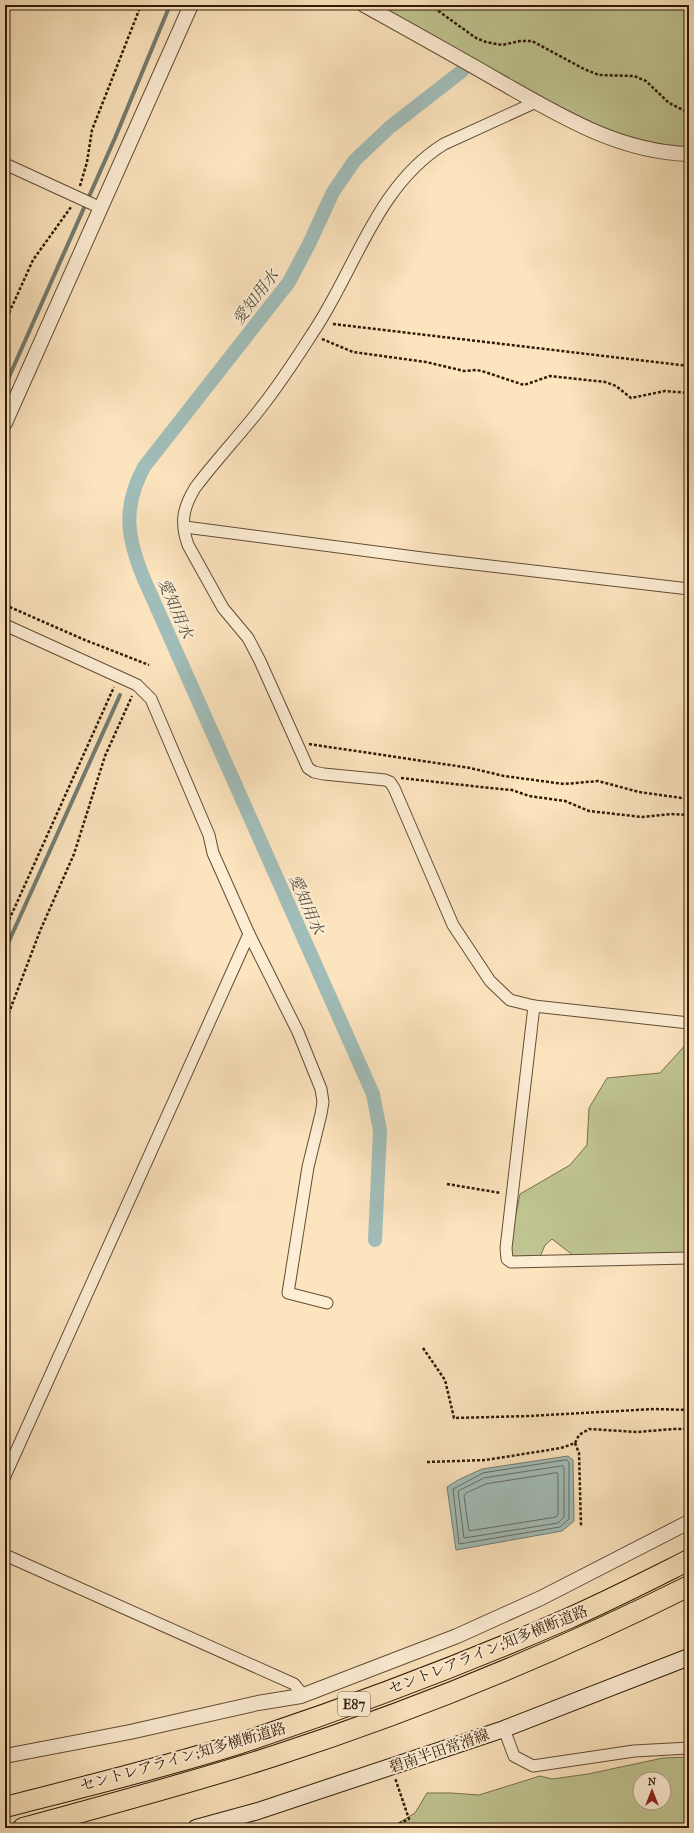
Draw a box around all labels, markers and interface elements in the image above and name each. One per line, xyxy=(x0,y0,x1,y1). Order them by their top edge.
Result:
water label: 愛知用水 xyxy=(229,264,283,329)
water label: 愛知用水 xyxy=(154,575,198,643)
water label: 愛知用水 xyxy=(285,871,329,939)
street label: セントレアライン;知多横断道路 xyxy=(386,1602,590,1698)
road number: E87 xyxy=(338,1692,370,1716)
street label: セントレアライン;知多横断道路 xyxy=(78,1719,288,1795)
street label: 碧南半田常滑線 xyxy=(386,1725,492,1777)
north arrow xyxy=(632,1771,672,1811)
text: N xyxy=(648,1775,657,1788)

